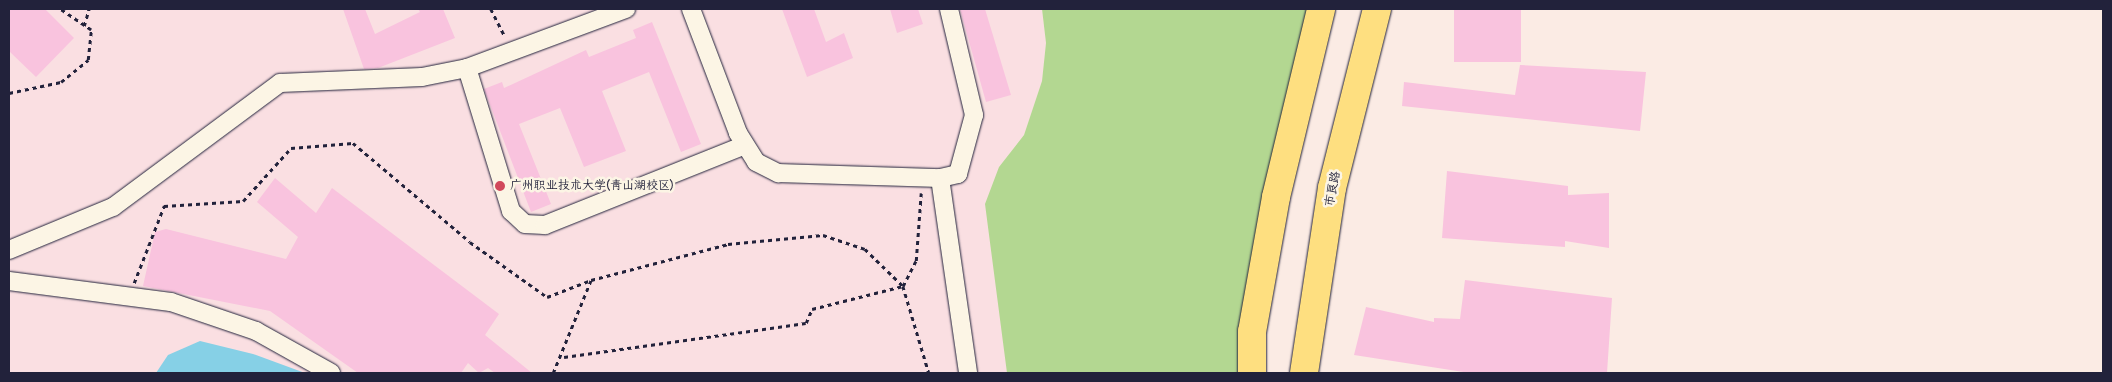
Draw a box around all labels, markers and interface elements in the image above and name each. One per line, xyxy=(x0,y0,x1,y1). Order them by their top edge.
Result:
street label: 市良路 xyxy=(1322,170,1344,208)
place label: 广州职业技术大学(青山湖校区) xyxy=(510,179,674,193)
marker: 广州职业技术大学(青山湖校区) xyxy=(494,180,506,192)

